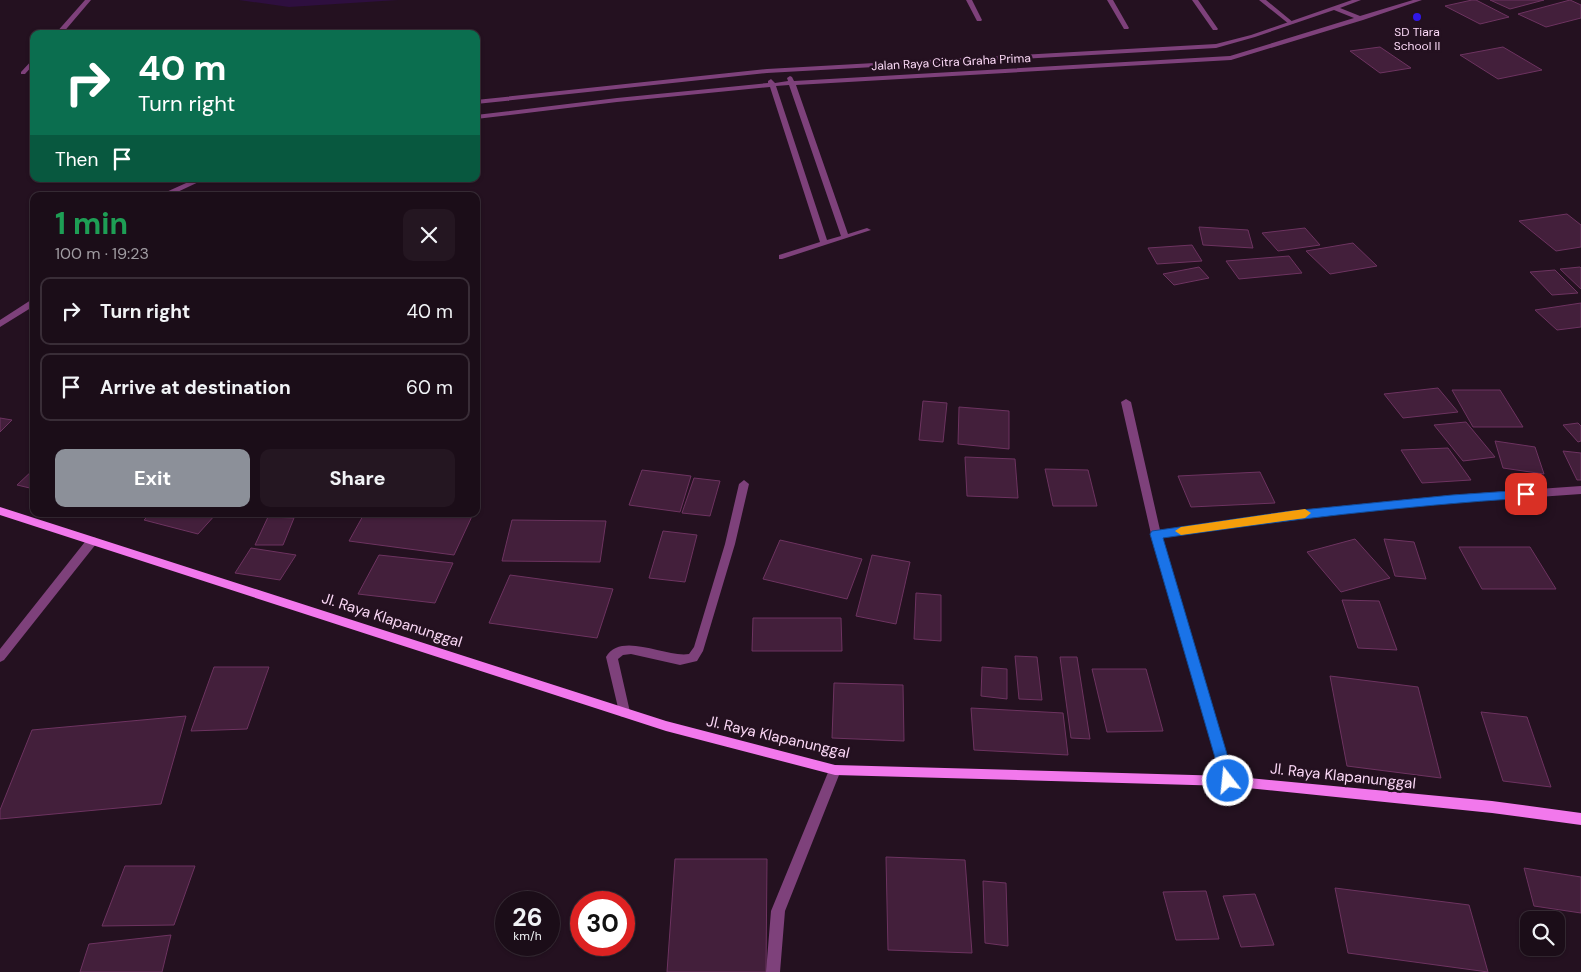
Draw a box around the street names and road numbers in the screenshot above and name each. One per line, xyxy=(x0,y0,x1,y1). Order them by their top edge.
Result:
street label: Jalan Raya Citra Graha Prima xyxy=(871,50,1031,74)
street label: Jl. Raya Klapanunggal xyxy=(319,588,465,652)
street label: Jl. Raya Klapanunggal xyxy=(704,711,852,763)
street label: Jl. Raya Klapanunggal xyxy=(1269,758,1417,794)

